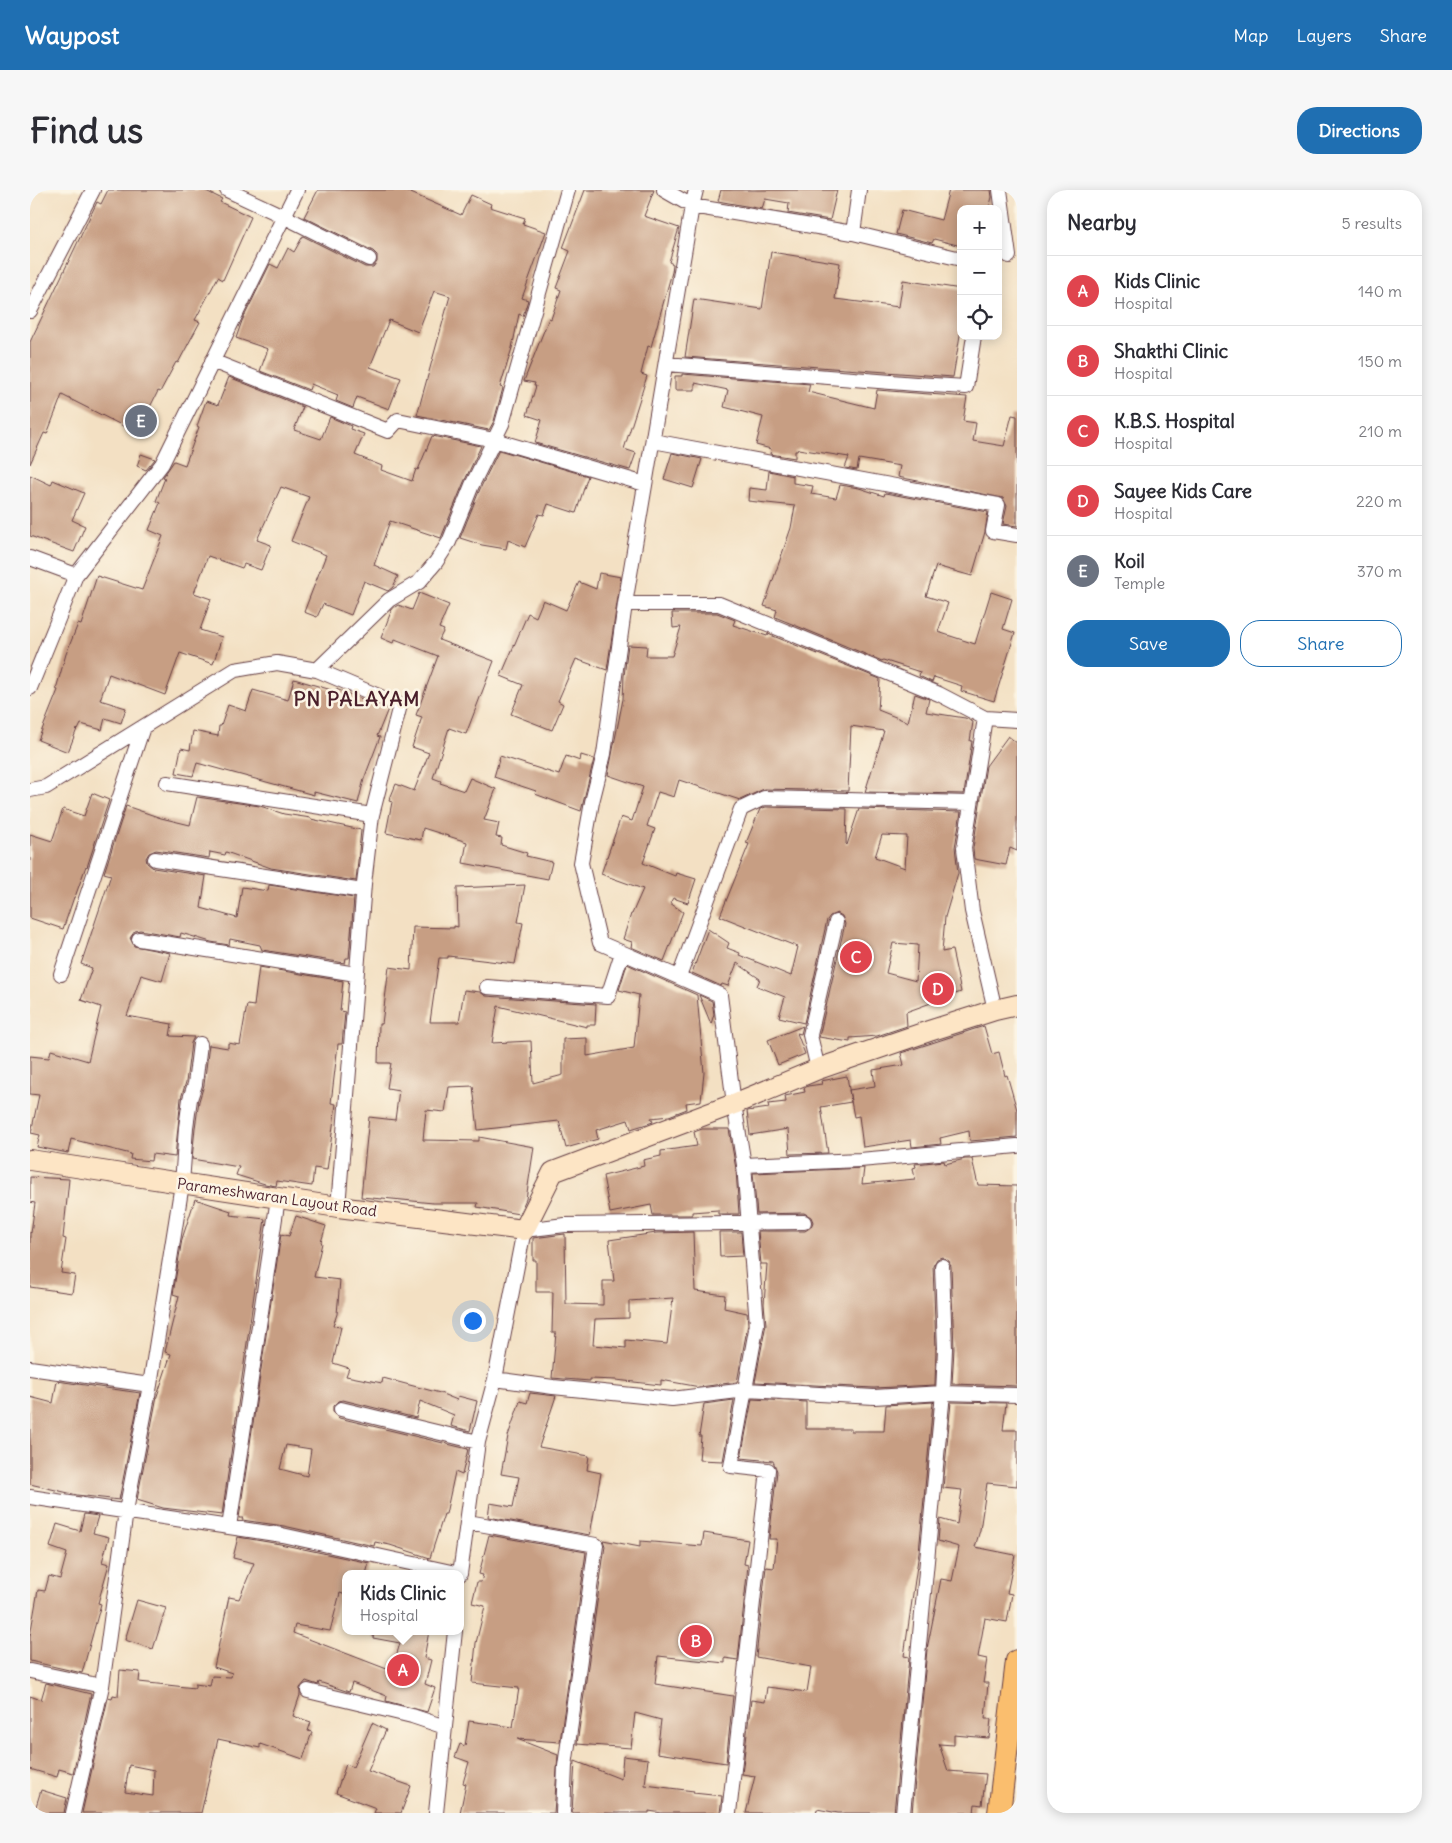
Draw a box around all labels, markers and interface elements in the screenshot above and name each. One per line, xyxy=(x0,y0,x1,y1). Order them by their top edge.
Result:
text: Waypost xyxy=(25,20,119,50)
text: Map xyxy=(1233,24,1268,47)
text: Layers xyxy=(1296,24,1352,47)
text: Share xyxy=(1380,24,1427,47)
button: Directions xyxy=(1297,107,1422,154)
text: Find us xyxy=(30,108,143,152)
map controls xyxy=(957,205,1002,340)
button: + xyxy=(957,205,1002,250)
text: Nearby xyxy=(1067,209,1137,236)
text: 5 results xyxy=(1341,213,1402,233)
button: − xyxy=(957,250,1002,295)
text: Kids Clinic xyxy=(1114,269,1200,293)
text: A xyxy=(1078,281,1088,301)
text: 140 m xyxy=(1358,281,1402,301)
text: Hospital xyxy=(1114,293,1173,313)
button: locate xyxy=(957,295,1002,340)
text: Shakthi Clinic xyxy=(1114,339,1228,363)
text: B xyxy=(1078,351,1088,371)
text: 150 m xyxy=(1358,351,1402,371)
text: Hospital xyxy=(1114,363,1173,383)
pin: E xyxy=(125,402,157,440)
text: K.B.S. Hospital xyxy=(1114,409,1235,433)
text: C xyxy=(1078,421,1088,441)
text: 210 m xyxy=(1359,421,1402,441)
text: Hospital xyxy=(1114,433,1173,453)
text: Sayee Kids Care xyxy=(1114,479,1252,503)
text: D xyxy=(1077,491,1089,511)
text: 220 m xyxy=(1356,491,1402,511)
text: Hospital xyxy=(1114,503,1173,523)
text: Koil xyxy=(1114,549,1145,573)
text: E xyxy=(1078,561,1088,581)
text: 370 m xyxy=(1357,561,1402,581)
text: Temple xyxy=(1114,573,1165,593)
button: Save xyxy=(1067,620,1230,667)
button: Share xyxy=(1240,620,1402,667)
district label: PN PALAYAM xyxy=(293,686,421,711)
pin: C xyxy=(840,938,872,976)
pin: D xyxy=(922,970,954,1008)
street label: Parameshwaran Layout Road xyxy=(176,1174,378,1220)
your location xyxy=(460,1308,486,1334)
popup xyxy=(342,1570,464,1635)
text: Kids Clinic xyxy=(360,1581,446,1605)
text: Hospital xyxy=(360,1605,418,1625)
pin: B xyxy=(680,1622,712,1660)
pin: A xyxy=(387,1651,419,1689)

